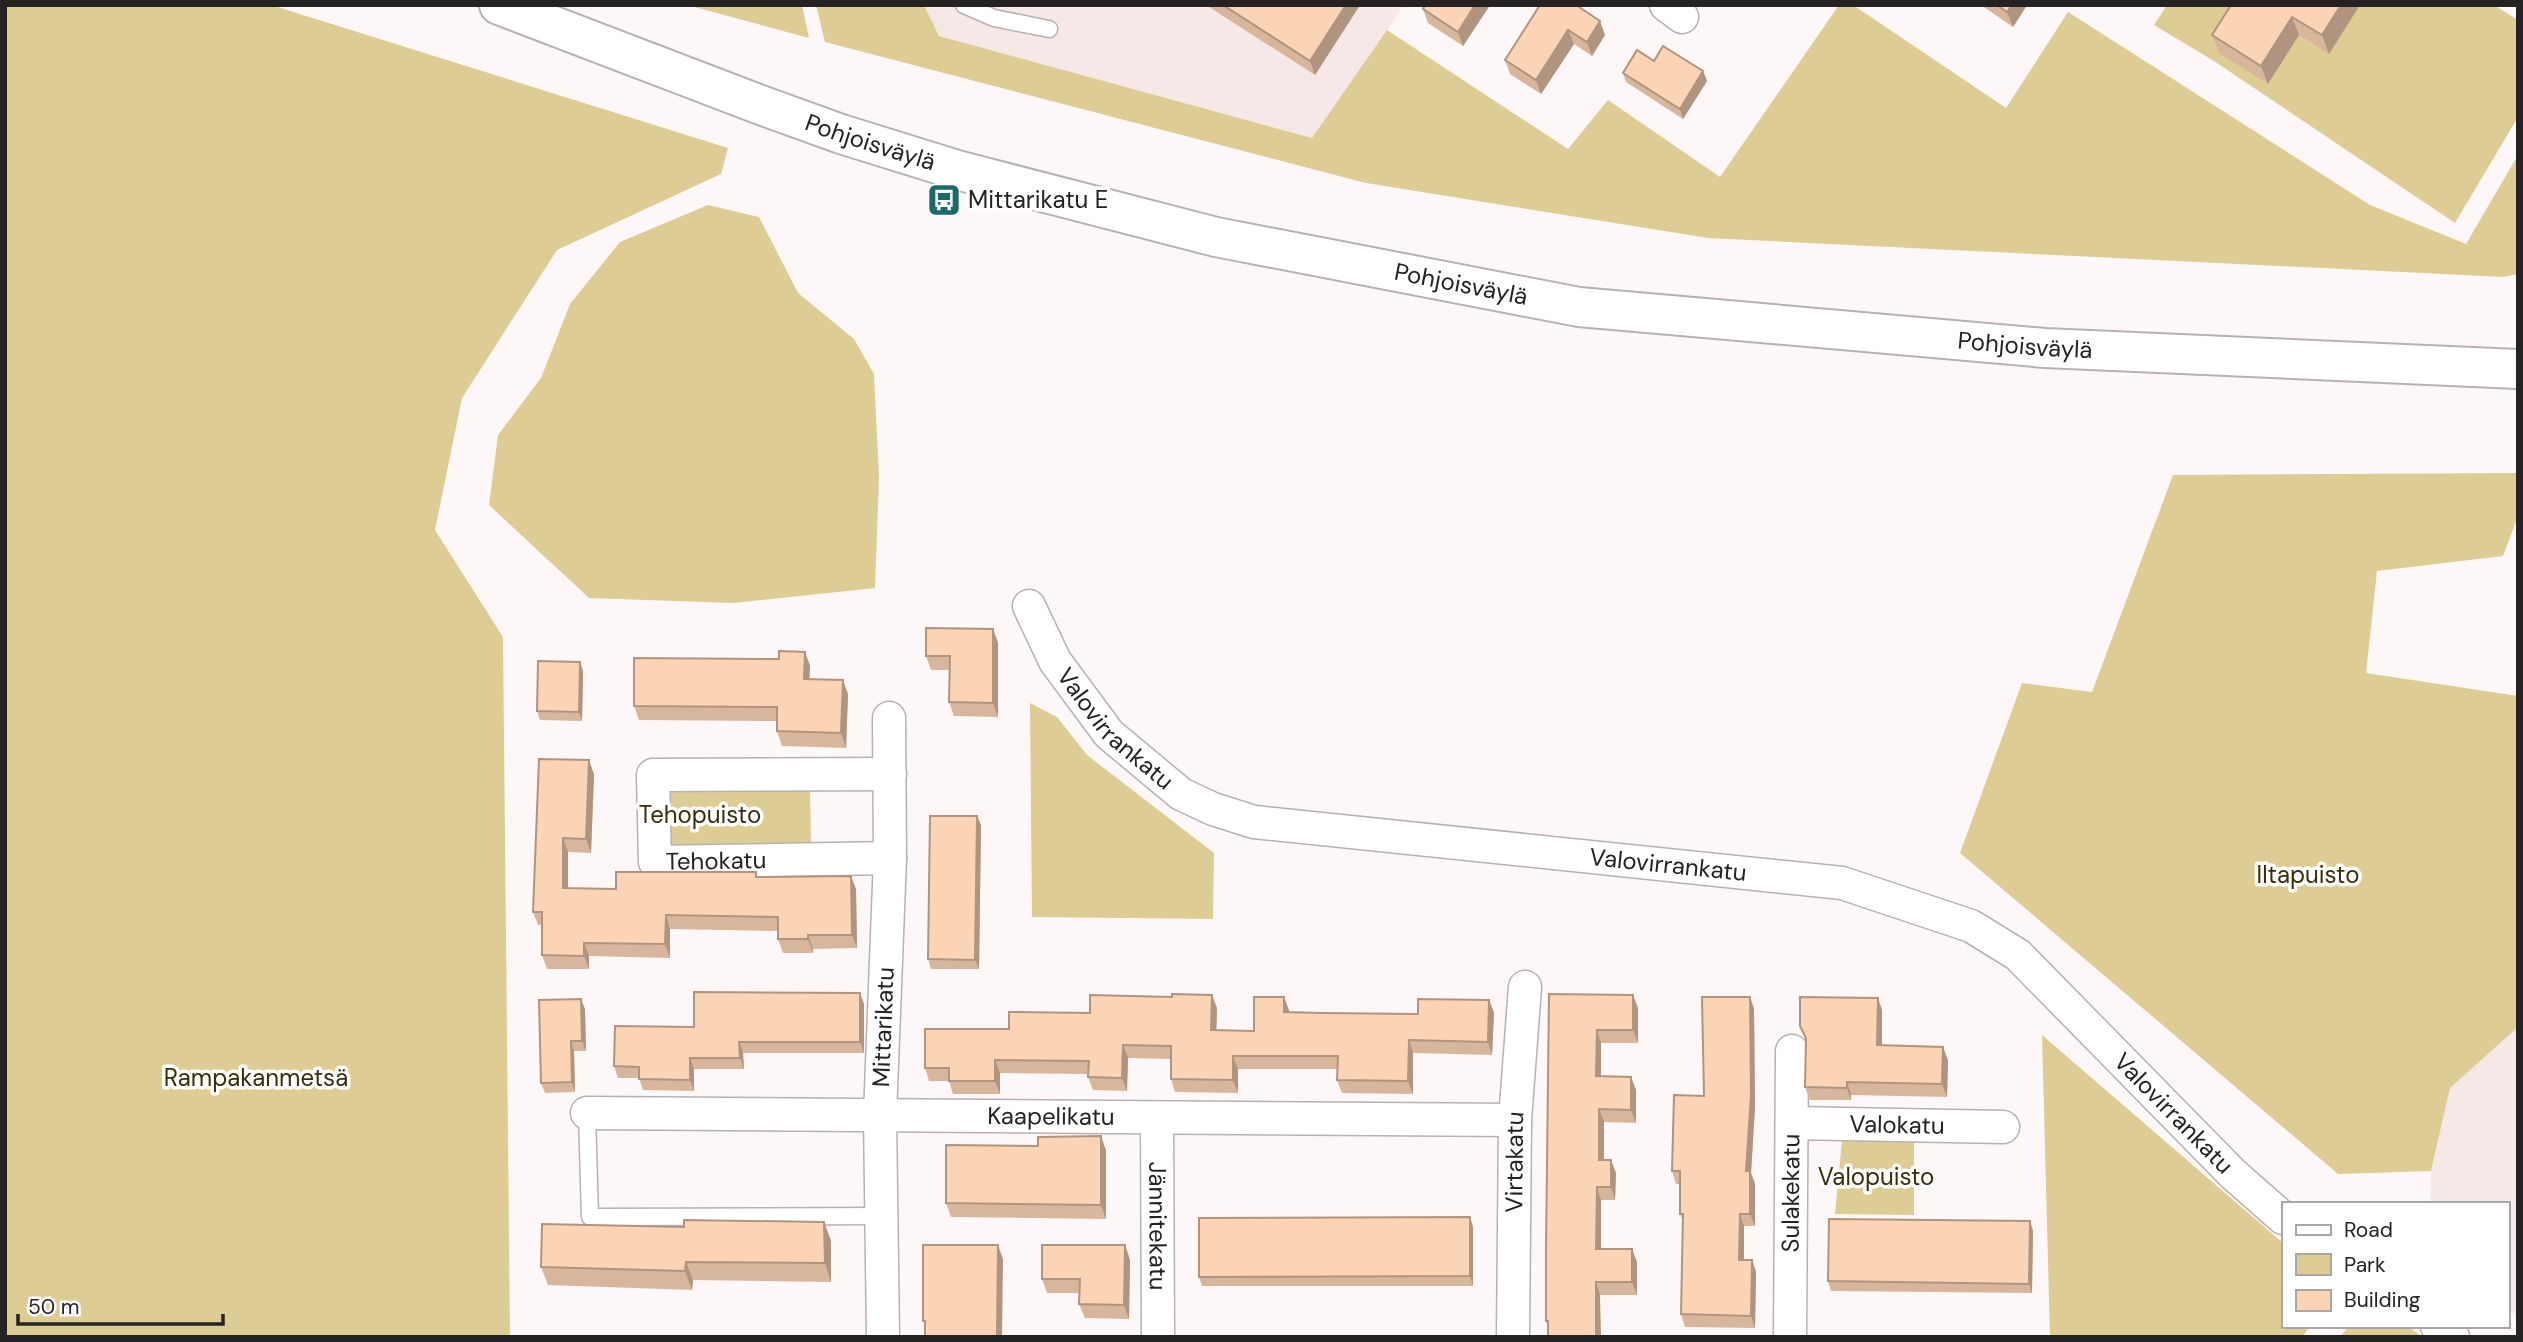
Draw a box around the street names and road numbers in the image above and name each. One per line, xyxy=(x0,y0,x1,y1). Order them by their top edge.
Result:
street label: Pohjoisväylä xyxy=(801,106,939,177)
street label: Pohjoisväylä xyxy=(1392,256,1530,312)
street label: Pohjoisväylä xyxy=(1956,324,2093,365)
street label: Valovirrankatu xyxy=(1050,661,1180,796)
street label: Valovirrankatu xyxy=(1588,841,1748,888)
street label: Tehokatu xyxy=(665,844,767,877)
street label: Mittarikatu xyxy=(865,966,901,1088)
street label: Valovirrankatu xyxy=(2108,1046,2240,1180)
street label: Kaapelikatu xyxy=(987,1100,1115,1132)
street label: Valokatu xyxy=(1849,1108,1945,1141)
street label: Virtakatu xyxy=(1498,1110,1531,1213)
street label: Sulakekatu xyxy=(1775,1133,1806,1253)
street label: Jännitekatu xyxy=(1142,1161,1174,1291)

